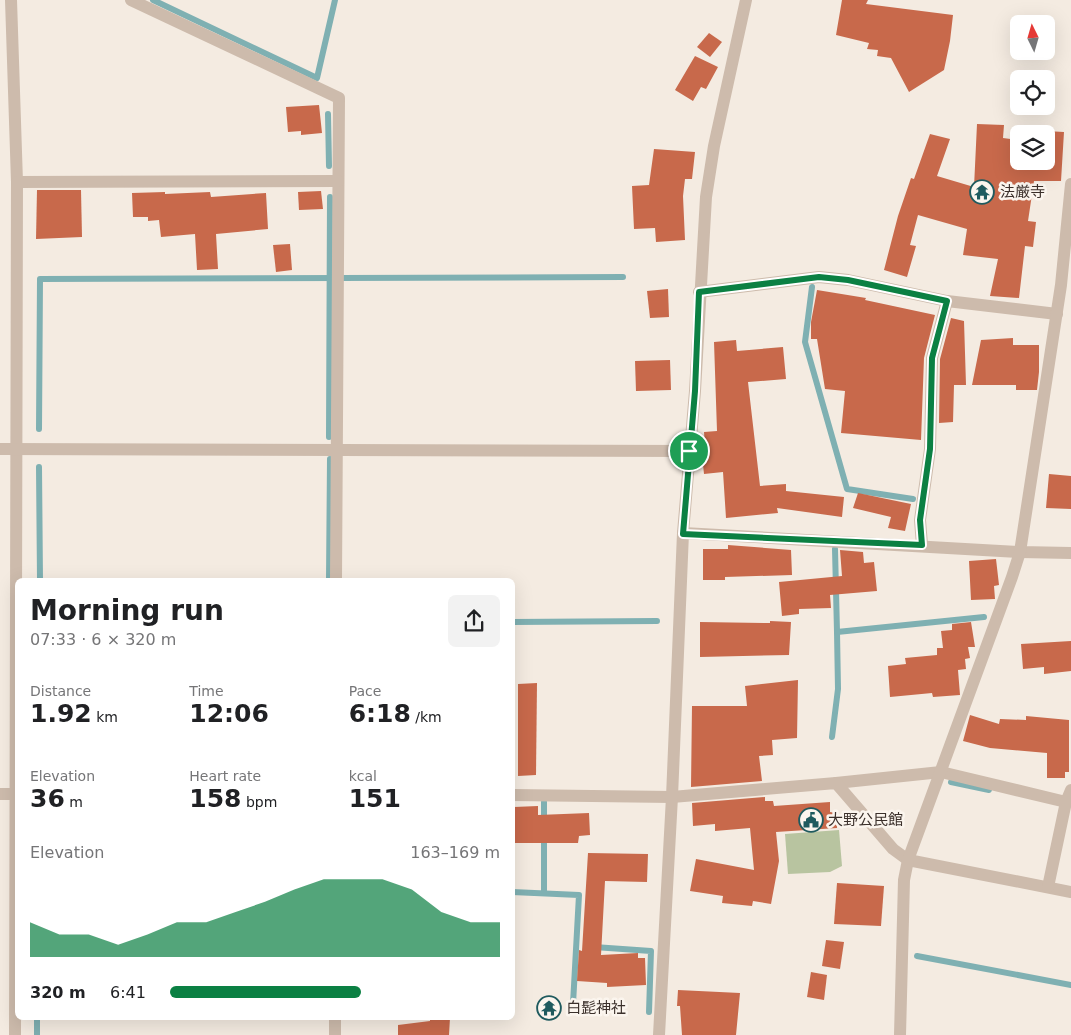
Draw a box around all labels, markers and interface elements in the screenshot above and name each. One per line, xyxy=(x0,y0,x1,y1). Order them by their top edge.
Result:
north arrow xyxy=(1010,15,1055,60)
map controls xyxy=(1010,15,1055,170)
button: locate xyxy=(1010,70,1055,115)
button: layers xyxy=(1010,125,1055,170)
temple icon: 法厳寺 xyxy=(969,179,995,205)
place label: 法厳寺 xyxy=(1000,183,1045,201)
pin xyxy=(668,430,710,472)
icon: arrive xyxy=(675,437,703,465)
text: Morning run xyxy=(30,594,224,627)
button: share xyxy=(448,595,500,647)
text: 07:33 · 6 × 320 m xyxy=(30,630,176,649)
text: Distance xyxy=(30,683,91,699)
text: Time xyxy=(189,683,224,699)
text: Pace xyxy=(349,683,381,699)
text: 1.92 xyxy=(30,699,92,728)
text: 12:06 xyxy=(189,699,269,728)
text: 6:18 xyxy=(349,699,411,728)
text: km xyxy=(92,709,118,725)
text: /km xyxy=(411,709,442,725)
text: Elevation xyxy=(30,768,95,784)
text: Heart rate xyxy=(189,768,261,784)
text: kcal xyxy=(349,768,377,784)
text: 36 xyxy=(30,784,65,813)
text: 158 xyxy=(189,784,242,813)
text: 151 xyxy=(349,784,401,813)
text: m xyxy=(65,794,83,810)
text: bpm xyxy=(242,794,277,810)
public building icon: 大野公民館 xyxy=(798,807,824,833)
place label: 大野公民館 xyxy=(828,811,903,829)
text: Elevation xyxy=(30,843,104,862)
text: 163–169 m xyxy=(410,843,500,862)
text: 320 m xyxy=(30,983,86,1002)
text: 6:41 xyxy=(110,983,146,1002)
temple icon: 白髭神社 xyxy=(536,995,562,1021)
place label: 白髭神社 xyxy=(566,999,626,1017)

